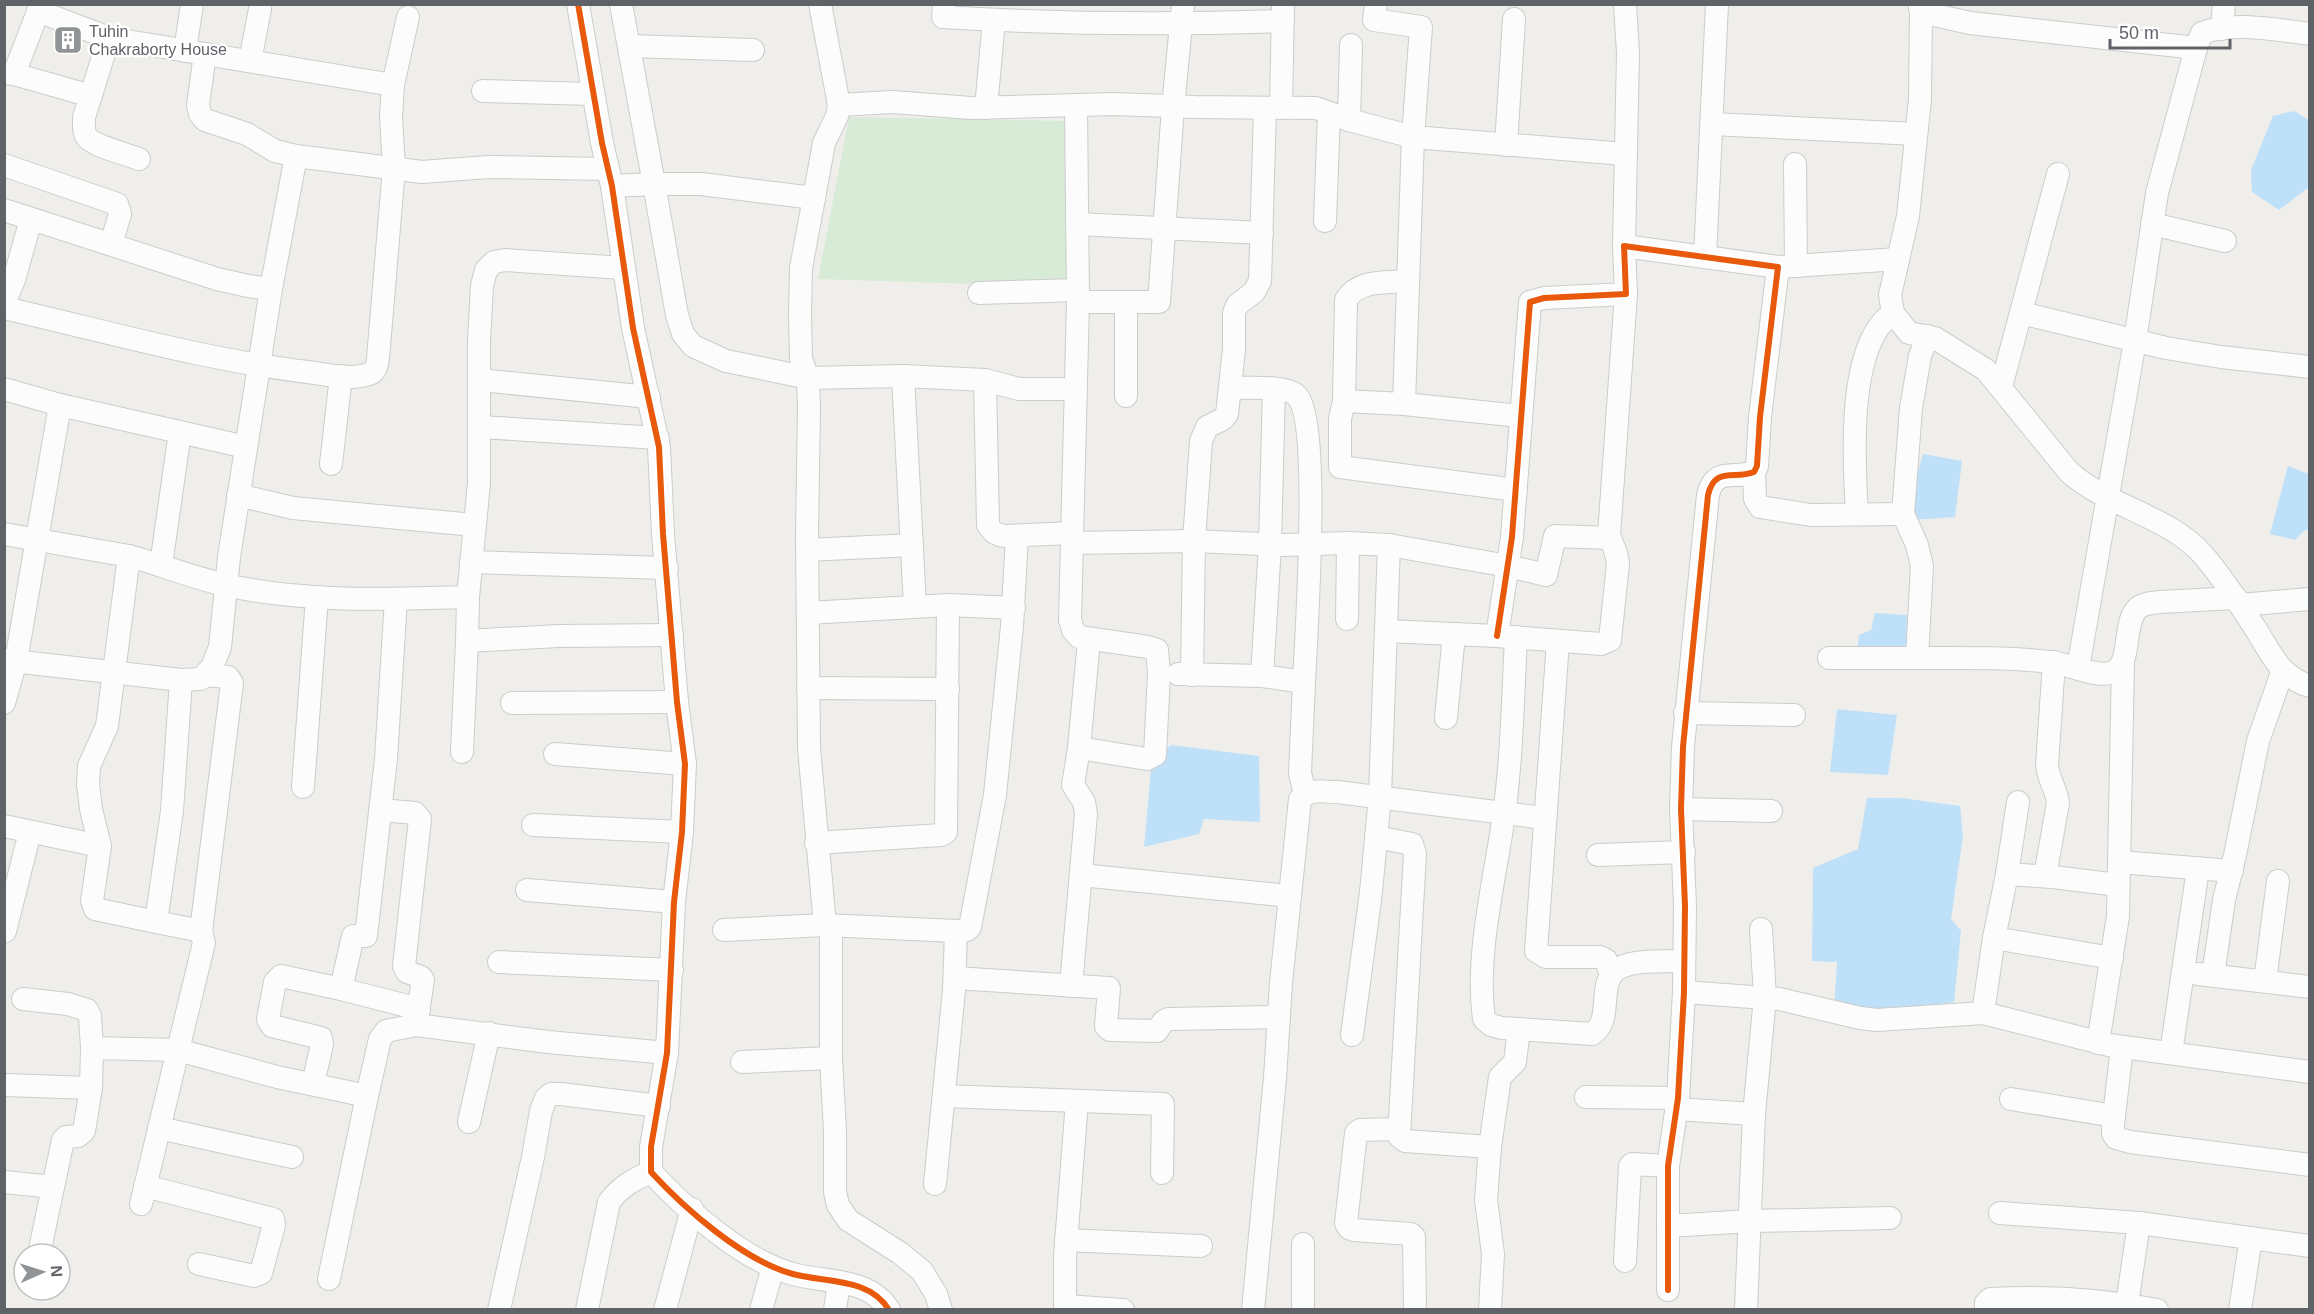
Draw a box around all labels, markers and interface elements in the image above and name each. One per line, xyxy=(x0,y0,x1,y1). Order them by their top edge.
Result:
scale bar xyxy=(2110,12,2230,50)
place label: Tuhin Chakraborty House xyxy=(89,23,227,58)
text: 50 m xyxy=(2119,23,2159,43)
building icon: Tuhin Chakraborty House xyxy=(52,24,84,56)
north arrow xyxy=(12,1242,72,1302)
text: N xyxy=(48,1265,65,1277)

